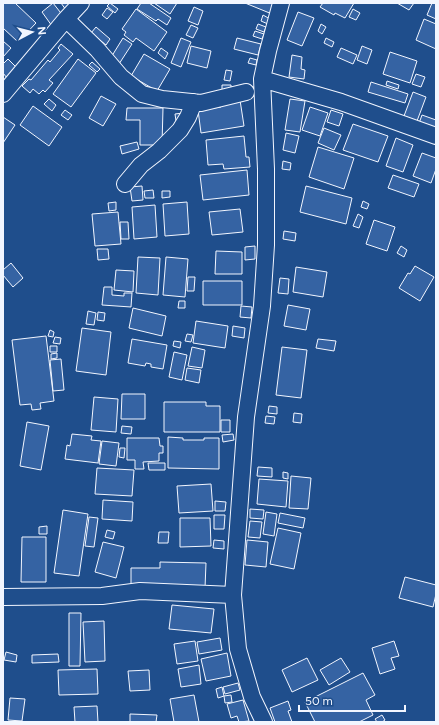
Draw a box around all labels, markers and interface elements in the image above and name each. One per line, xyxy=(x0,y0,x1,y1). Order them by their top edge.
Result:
north arrow xyxy=(12,12,52,52)
text: N xyxy=(34,26,48,36)
scale bar xyxy=(299,687,405,713)
text: 50 m xyxy=(305,694,333,708)

